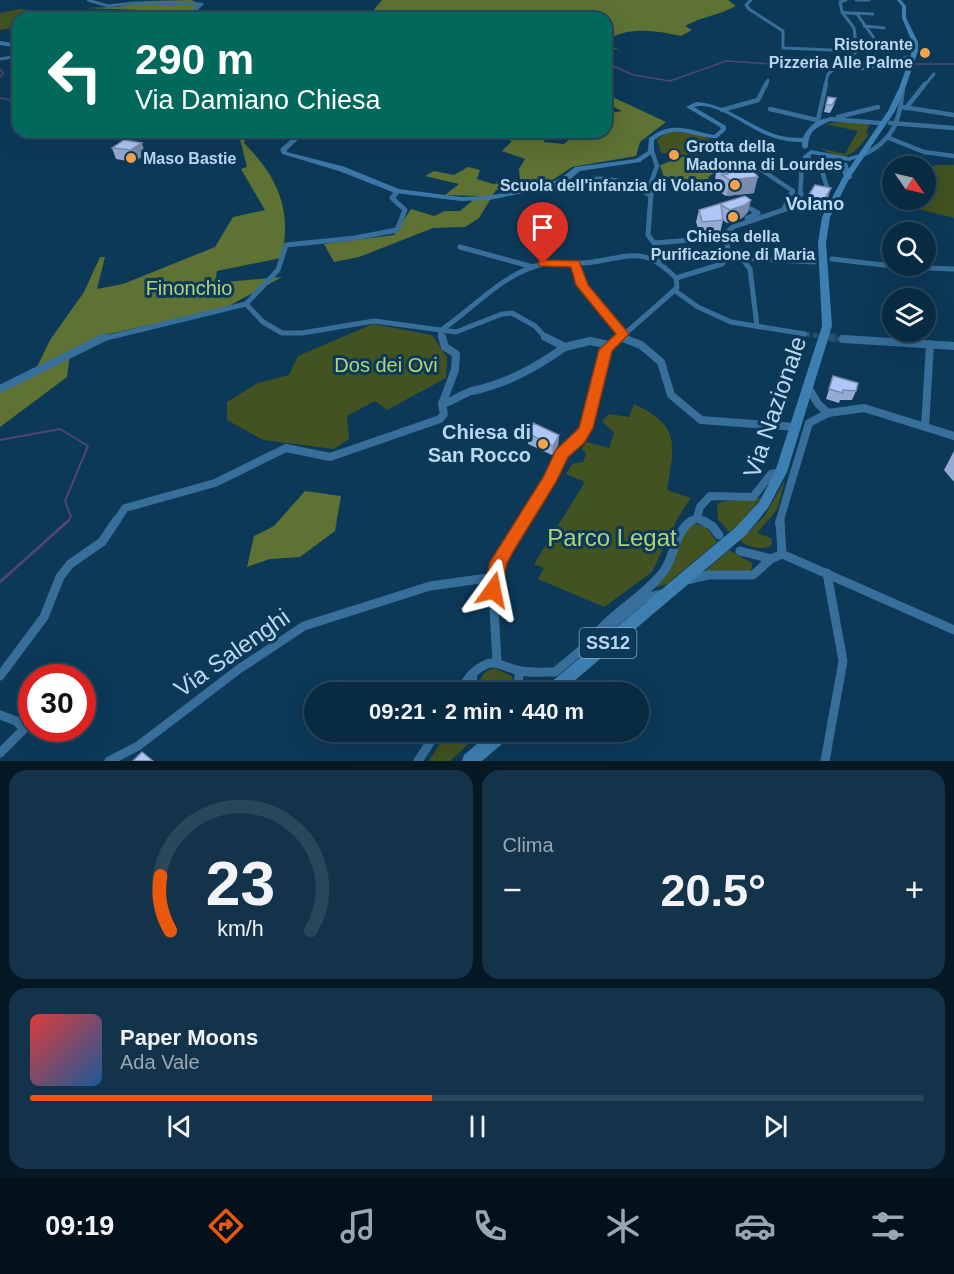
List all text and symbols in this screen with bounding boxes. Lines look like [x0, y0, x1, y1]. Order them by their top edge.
icon: left [36, 36, 114, 114]
text: 290 m [135, 36, 254, 83]
place label: Ristorante Pizzeria Alle Palme [769, 36, 913, 71]
marker: Ristorante Pizzeria Alle Palme [918, 46, 932, 60]
text: Via Damiano Chiesa [135, 85, 381, 115]
place label: Grotta della Madonna di Lourdes [686, 138, 843, 173]
marker: Grotta della Madonna di Lourdes [667, 148, 681, 162]
place label: Maso Bastie [143, 150, 236, 167]
marker: Maso Bastie [124, 151, 138, 165]
north arrow [882, 156, 936, 210]
map controls [882, 156, 936, 342]
place label: Scuola dell'infanzia di Volano [500, 177, 723, 194]
marker: Scuola dell'infanzia di Volano [728, 178, 742, 192]
district label: Volano [786, 194, 844, 214]
pin [517, 202, 568, 264]
marker: Chiesa della Purificazione di Maria [726, 210, 740, 224]
icon: arrive [526, 211, 559, 244]
button: search [882, 222, 936, 276]
place label: Chiesa della Purificazione di Maria [651, 228, 815, 263]
park label: Finonchio [146, 277, 232, 299]
button: layers [882, 288, 936, 342]
street label: Via Nazionale [738, 333, 811, 481]
park label: Dos dei Ovi [334, 354, 438, 376]
place label: Chiesa di San Rocco [428, 421, 531, 466]
marker: Chiesa di San Rocco [536, 437, 550, 451]
park label: Parco Legat [547, 524, 677, 551]
position arrow [461, 558, 525, 622]
street label: Via Salenghi [169, 603, 294, 702]
road number: SS12 [580, 628, 636, 658]
speed limit sign: 30 [18, 664, 96, 742]
text: 09:21 · 2 min · 440 m [369, 699, 584, 724]
text: Clima [503, 834, 554, 856]
text: 23 [206, 849, 275, 918]
text: 20.5° [660, 865, 766, 916]
text: − [503, 871, 522, 908]
text: + [905, 871, 924, 908]
text: km/h [218, 918, 264, 942]
text: Paper Moons [120, 1025, 258, 1050]
text: Ada Vale [120, 1051, 200, 1073]
icon: previous [163, 1110, 196, 1143]
icon: pause [461, 1110, 494, 1143]
icon: next [759, 1110, 792, 1143]
icon: directions [205, 1205, 247, 1247]
icon: music [337, 1205, 379, 1247]
icon: phone [469, 1205, 511, 1247]
icon: climate [602, 1205, 644, 1247]
icon: car [734, 1205, 776, 1247]
icon: filters [867, 1205, 909, 1247]
text: 09:19 [45, 1211, 114, 1241]

